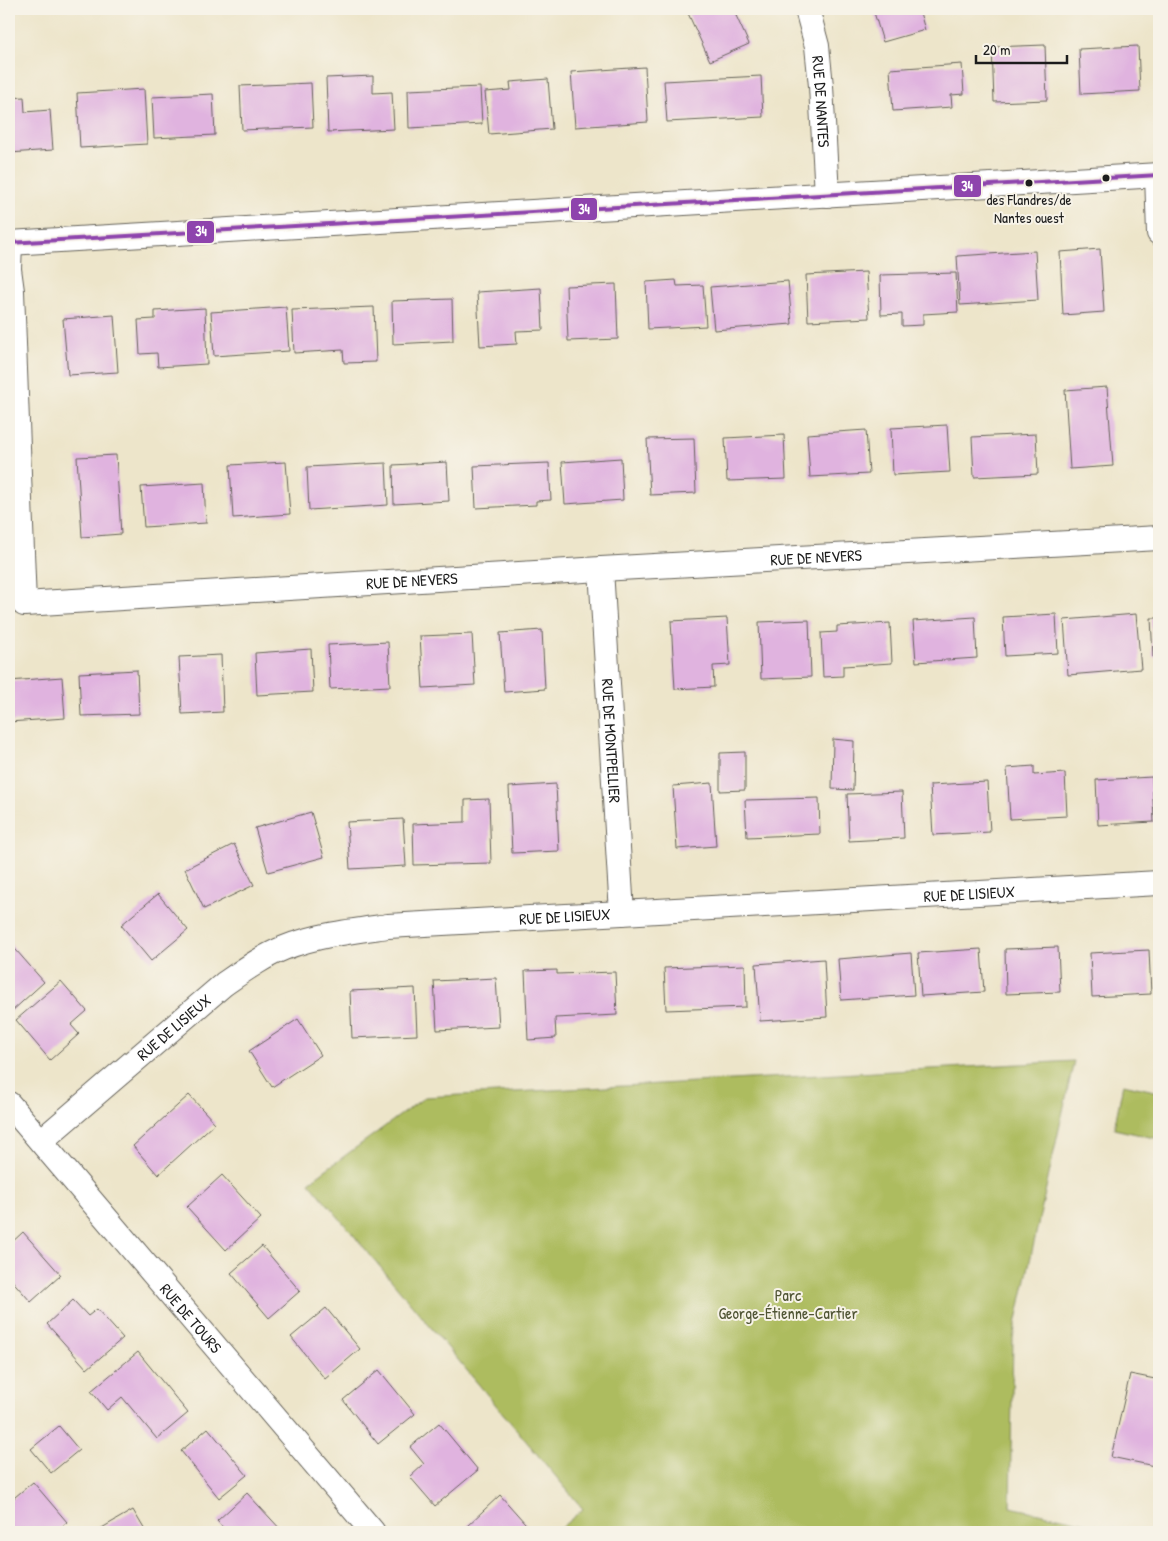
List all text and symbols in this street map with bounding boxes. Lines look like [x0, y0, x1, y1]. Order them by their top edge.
scale bar [976, 32, 1067, 64]
text: 20 m [983, 39, 1010, 60]
street label: RUE DE NANTES [807, 55, 835, 149]
unlabelled marker [1101, 173, 1111, 183]
line badge: 34 [953, 174, 982, 198]
text: 34 [961, 176, 974, 195]
marker: des Flandres/de Nantes ouest [1024, 178, 1034, 188]
place label: des Flandres/de Nantes ouest [987, 189, 1071, 228]
line badge: 34 [570, 197, 598, 221]
text: 34 [578, 199, 591, 218]
line badge: 34 [186, 220, 215, 244]
text: 34 [195, 221, 208, 240]
street label: RUE DE NEVERS [770, 543, 863, 571]
street label: RUE DE NEVERS [365, 567, 459, 594]
street label: RUE DE MONTPELLIER [597, 678, 626, 803]
street label: RUE DE LISIEUX [923, 880, 1016, 907]
street label: RUE DE LISIEUX [519, 903, 612, 930]
street label: RUE DE LISIEUX [132, 989, 216, 1065]
street label: RUE DE TOURS [155, 1279, 227, 1358]
park label: Parc George-Étienne-Cartier [718, 1284, 858, 1324]

